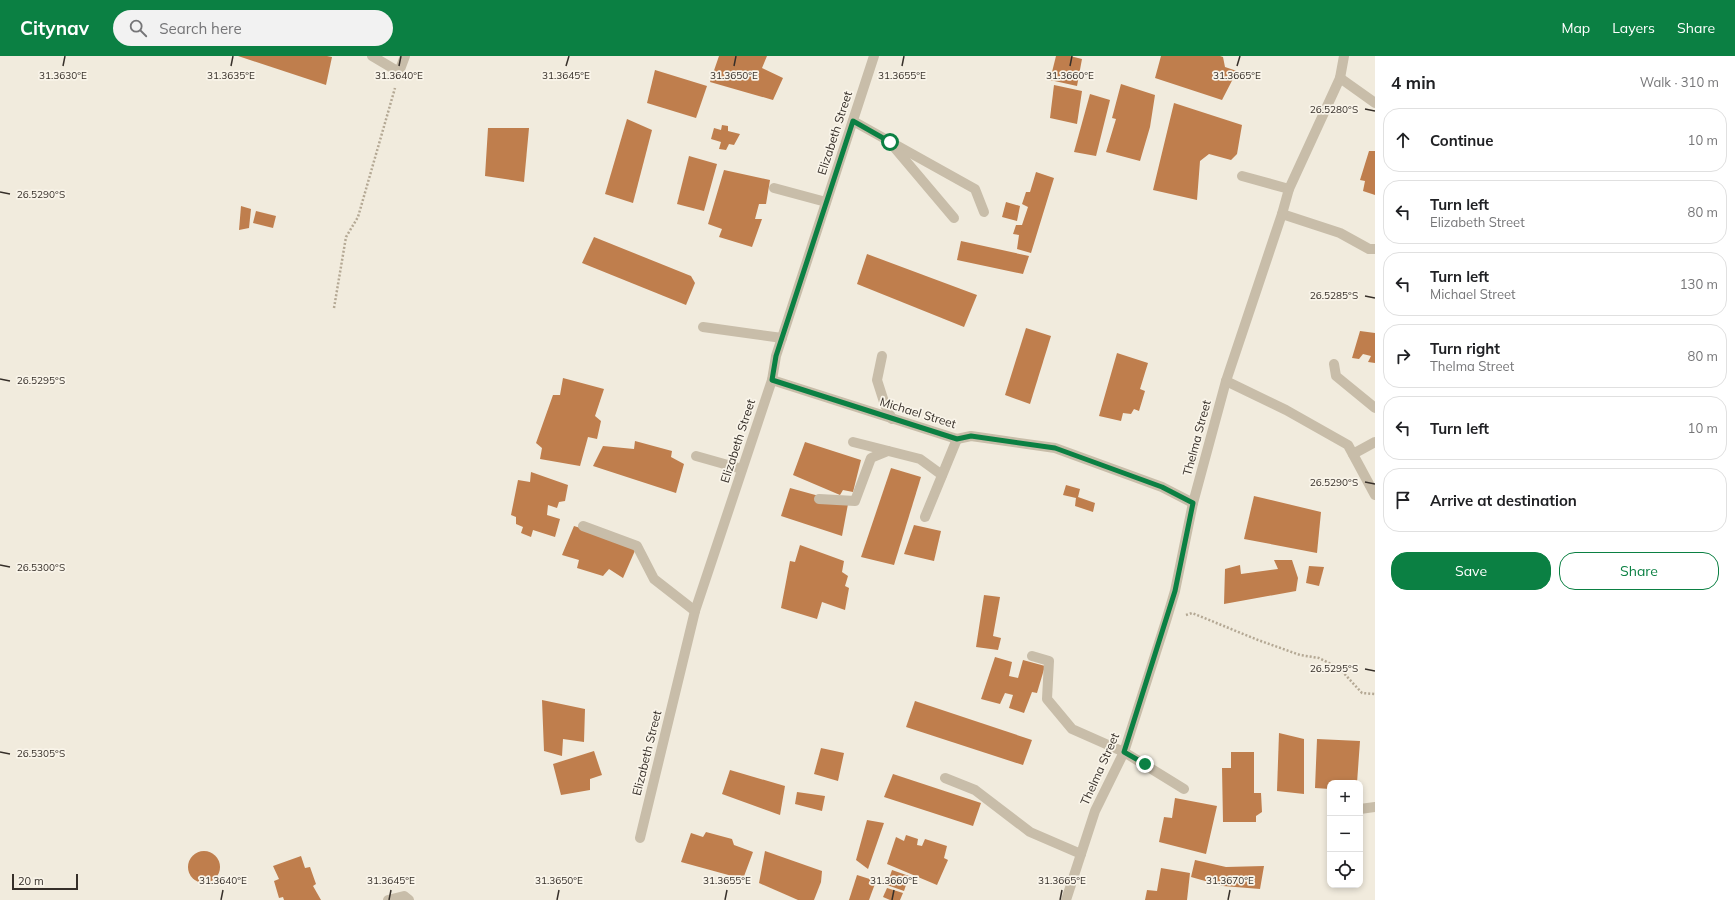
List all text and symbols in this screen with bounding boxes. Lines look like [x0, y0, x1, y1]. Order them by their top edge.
search box [113, 10, 393, 46]
text: Citynav [20, 16, 89, 40]
icon: search [127, 17, 149, 39]
text: Search here [159, 19, 242, 38]
text: Map [1561, 19, 1590, 37]
text: Layers [1612, 19, 1655, 37]
text: Share [1677, 19, 1715, 37]
text: 31.3630°E [39, 69, 87, 82]
text: 31.3635°E [207, 69, 255, 82]
text: 31.3640°E [375, 69, 423, 82]
text: 31.3645°E [542, 69, 590, 82]
text: 31.3650°E [710, 69, 758, 82]
text: 31.3655°E [878, 69, 926, 82]
text: 31.3660°E [1046, 69, 1094, 82]
text: 31.3665°E [1213, 69, 1261, 82]
text: 4 min [1391, 72, 1436, 93]
text: Walk · 310 m [1640, 74, 1719, 90]
street label: Elizabeth Street [814, 89, 855, 177]
text: 26.5280°S [1310, 103, 1358, 116]
icon: ahead [1392, 129, 1414, 151]
text: Continue [1430, 131, 1493, 150]
text: 10 m [1688, 132, 1718, 148]
route start [881, 133, 899, 151]
text: 26.5290°S [17, 188, 65, 201]
text: Turn left [1430, 195, 1489, 214]
icon: left [1392, 201, 1414, 223]
text: 80 m [1688, 204, 1718, 220]
text: Elizabeth Street [1430, 214, 1525, 230]
text: Turn left [1430, 267, 1489, 286]
icon: left [1392, 273, 1414, 295]
text: 130 m [1680, 276, 1718, 292]
text: Michael Street [1430, 286, 1516, 302]
text: 26.5285°S [1310, 289, 1358, 302]
text: Turn right [1430, 339, 1500, 358]
icon: right [1392, 345, 1414, 367]
text: 80 m [1688, 348, 1718, 364]
text: Thelma Street [1430, 358, 1514, 374]
text: 26.5295°S [17, 374, 65, 387]
street label: Michael Street [878, 394, 958, 431]
street label: Elizabeth Street [717, 397, 758, 485]
street label: Thelma Street [1179, 398, 1214, 477]
icon: left [1392, 417, 1414, 439]
text: Turn left [1430, 419, 1489, 438]
text: 10 m [1688, 420, 1718, 436]
text: 26.5290°S [1310, 476, 1358, 489]
icon: arrive [1392, 489, 1414, 511]
text: Arrive at destination [1430, 491, 1577, 510]
button: Save [1391, 552, 1551, 590]
button: Share [1559, 552, 1719, 590]
text: 26.5300°S [17, 561, 65, 574]
text: 26.5295°S [1310, 662, 1358, 675]
street label: Elizabeth Street [629, 709, 664, 797]
street label: Thelma Street [1077, 730, 1122, 807]
text: 26.5305°S [17, 747, 65, 760]
route end [1136, 755, 1154, 773]
map controls [1327, 780, 1363, 888]
button: + [1327, 780, 1363, 816]
button: − [1327, 816, 1363, 852]
button: locate [1327, 852, 1363, 888]
scale bar [12, 872, 78, 891]
text: 20 m [18, 874, 44, 888]
text: 31.3640°E [199, 874, 247, 887]
text: 31.3645°E [367, 874, 415, 887]
text: 31.3650°E [535, 874, 583, 887]
text: 31.3655°E [703, 874, 751, 887]
text: 31.3660°E [870, 874, 918, 887]
text: 31.3665°E [1038, 874, 1086, 887]
text: 31.3670°E [1206, 874, 1254, 887]

